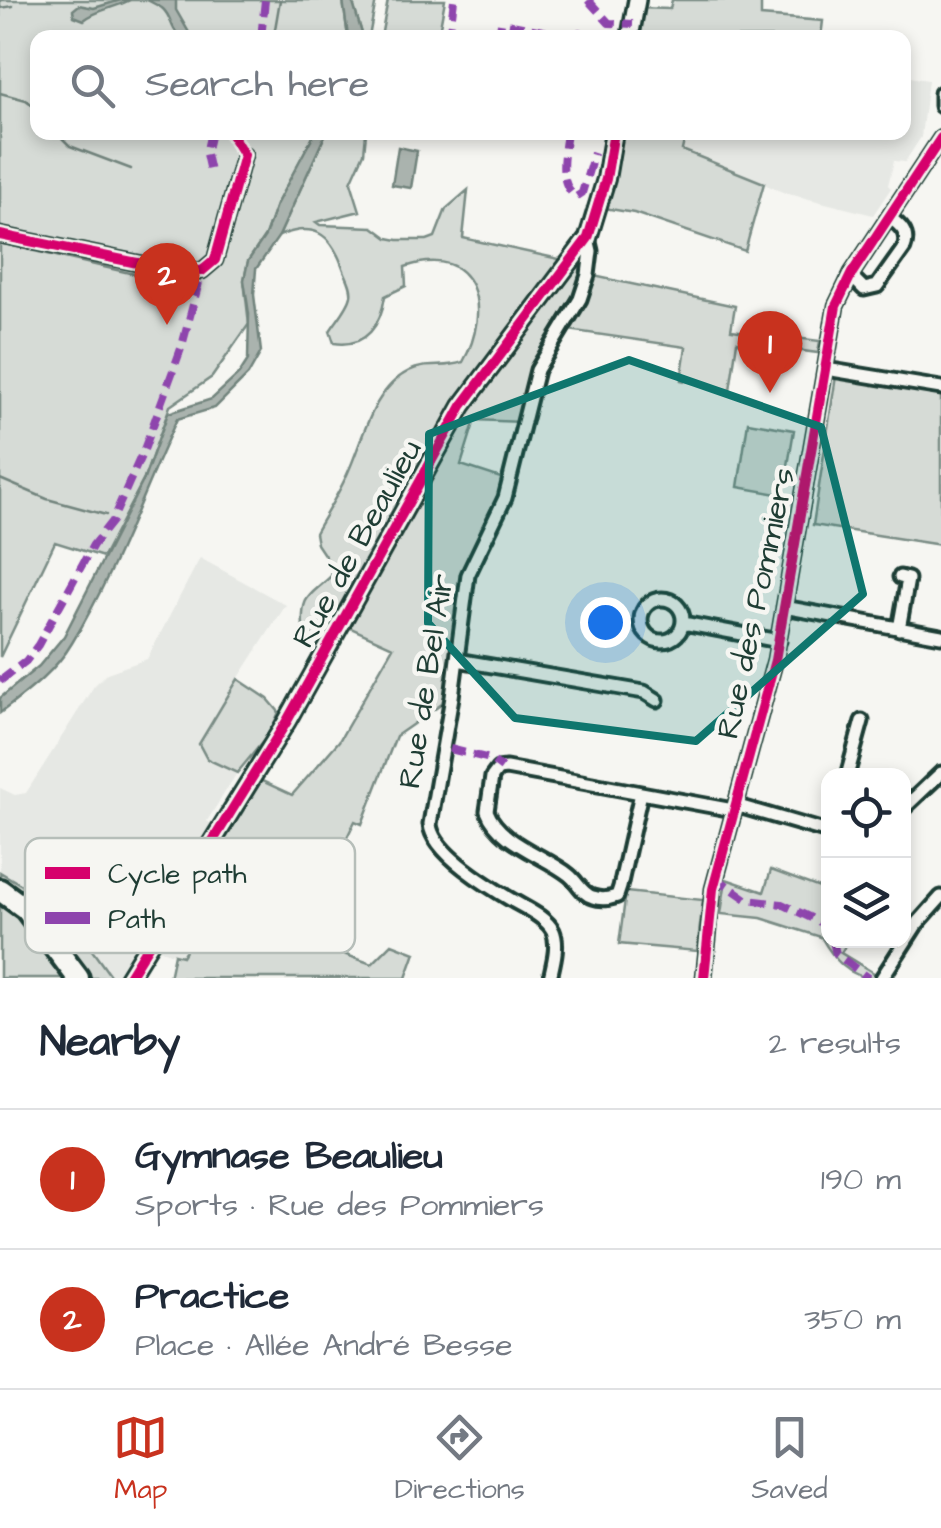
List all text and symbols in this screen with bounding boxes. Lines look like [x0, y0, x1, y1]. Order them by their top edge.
search box [30, 30, 911, 140]
icon: search [65, 58, 120, 113]
text: Search here [145, 59, 369, 111]
pin: 2 [134, 242, 200, 325]
pin: 1 [738, 310, 802, 393]
street label: Rue de Beaulieu [281, 431, 433, 656]
street label: Rue des Pommiers [706, 464, 807, 743]
street label: Rue de Bel Air [387, 570, 466, 792]
your location [580, 597, 631, 648]
map controls [821, 768, 911, 948]
button: locate [821, 768, 911, 858]
legend [25, 838, 355, 953]
text: Cycle path [108, 855, 247, 896]
button: layers [821, 858, 911, 948]
text: Path [108, 900, 165, 939]
text: Nearby [40, 1014, 180, 1072]
text: 2 results [769, 1021, 901, 1066]
text: Gymnase Beaulieu [135, 1131, 443, 1183]
text: 1 [70, 1157, 75, 1202]
text: 190 m [821, 1157, 901, 1202]
text: Sports · Rue des Pommiers [135, 1183, 544, 1228]
text: Practice [135, 1271, 289, 1323]
text: 2 [63, 1297, 82, 1342]
text: 350 m [804, 1297, 901, 1342]
text: Place · Allée André Besse [135, 1323, 513, 1368]
tab: Map [113, 1410, 168, 1509]
tab: Directions [395, 1410, 525, 1509]
tab: Saved [751, 1410, 828, 1509]

